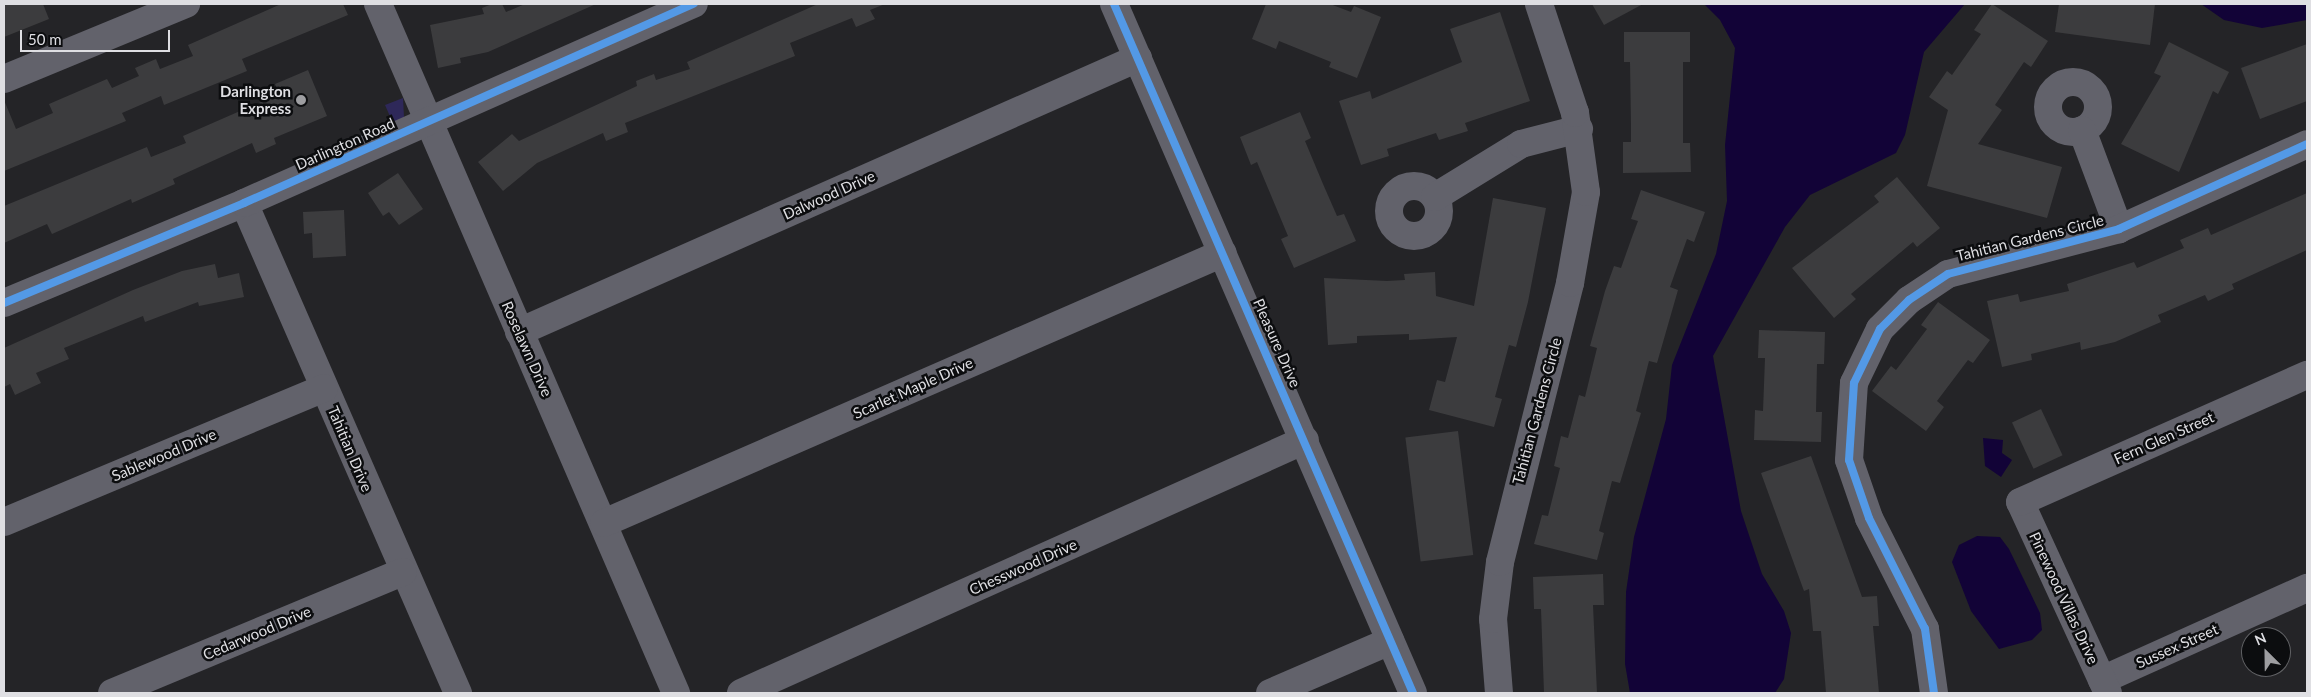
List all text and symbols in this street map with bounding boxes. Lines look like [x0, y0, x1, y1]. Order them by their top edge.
scale bar [22, 20, 172, 52]
text: 50 m [28, 30, 62, 48]
place label: Darlington Express [220, 82, 291, 117]
marker: Darlington Express [295, 94, 307, 106]
street label: Darlington Road [293, 114, 397, 174]
street label: Dalwood Drive [780, 167, 878, 223]
street label: Tahitian Gardens Circle [1954, 211, 2106, 265]
street label: Pleasure Drive [1249, 296, 1305, 390]
street label: Roselawn Drive [498, 299, 556, 399]
street label: Tahitian Gardens Circle [1509, 336, 1565, 486]
street label: Scarlet Maple Drive [850, 353, 976, 423]
street label: Tahitian Drive [324, 403, 376, 495]
street label: Fern Glen Street [2111, 408, 2217, 468]
street label: Sablewood Drive [109, 425, 219, 485]
street label: Pinewood Villas Drive [2025, 529, 2103, 667]
street label: Chesswood Drive [966, 535, 1080, 599]
street label: Cedarwood Drive [200, 602, 314, 664]
street label: Sussex Street [2133, 620, 2221, 672]
north arrow [2241, 627, 2291, 677]
text: N [2252, 629, 2269, 649]

